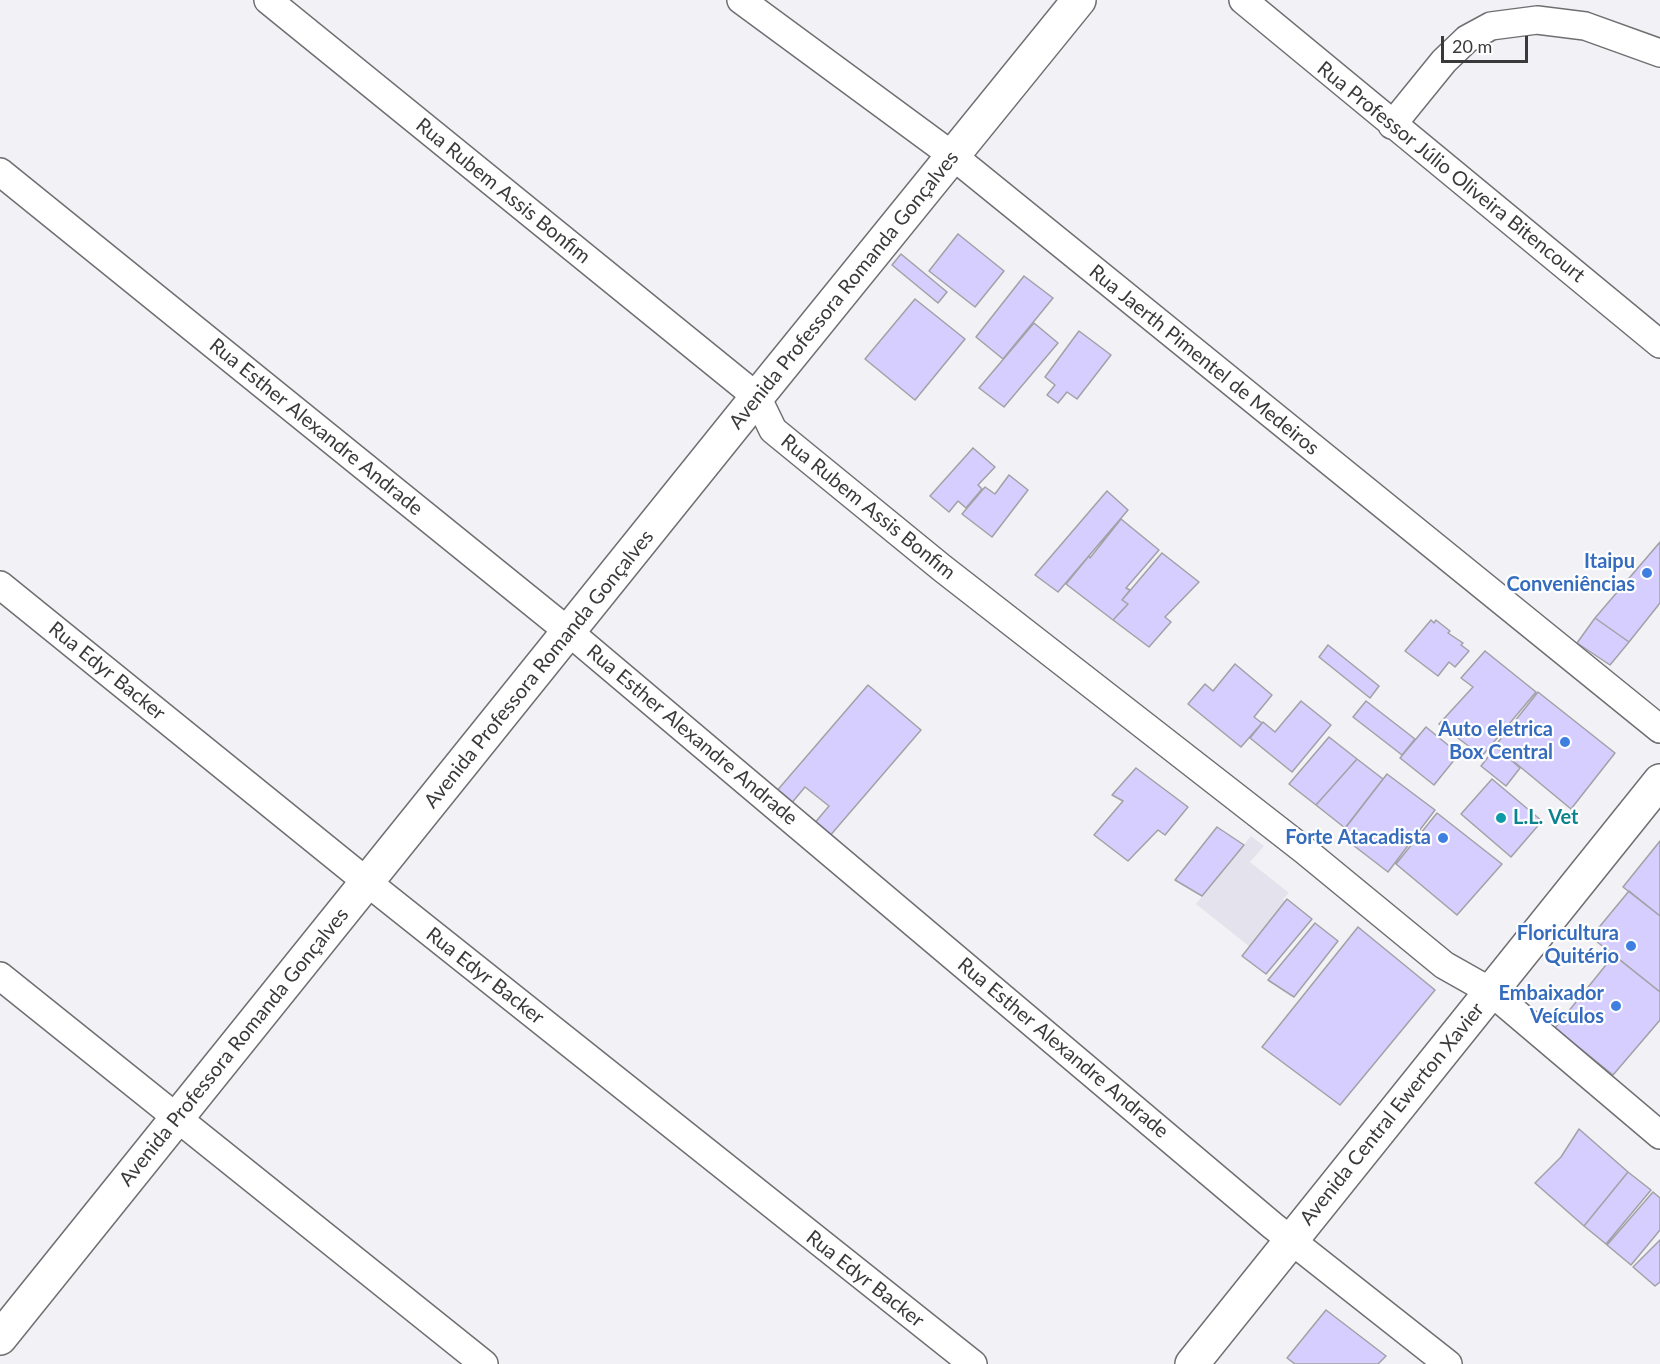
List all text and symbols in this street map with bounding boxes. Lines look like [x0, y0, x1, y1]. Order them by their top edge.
scale bar [1444, 24, 1531, 62]
text: 20 m [1452, 35, 1492, 57]
street label: Rua Professor Júlio Oliveira Bitencourt [1312, 57, 1590, 287]
street label: Rua Rubem Assis Bonfim [411, 113, 595, 269]
street label: Avenida Professora Romanda Gonçalves [724, 146, 964, 434]
street label: Rua Jaerth Pimentel de Medeiros [1084, 260, 1324, 460]
street label: Rua Esther Alexandre Andrade [204, 333, 428, 521]
street label: Rua Rubem Assis Bonfim [776, 429, 960, 585]
street label: Avenida Professora Romanda Gonçalves [419, 525, 659, 813]
place label: Itaipu Conveniências [1507, 550, 1635, 597]
marker: Itaipu Conveniências [1640, 566, 1654, 580]
street label: Rua Edyr Backer [44, 617, 170, 725]
street label: Rua Esther Alexandre Andrade [582, 640, 802, 830]
place label: Auto eletrica Box Central [1438, 718, 1553, 765]
marker: Auto eletrica Box Central [1558, 735, 1572, 749]
place label: L.L. Vet [1513, 806, 1578, 830]
marker: L.L. Vet [1494, 811, 1508, 825]
place label: Forte Atacadista [1285, 826, 1431, 850]
marker: Forte Atacadista [1436, 831, 1450, 845]
street label: Avenida Professora Romanda Gonçalves [114, 903, 354, 1191]
place label: Floricultura Quitério [1517, 922, 1619, 969]
street label: Rua Edyr Backer [421, 923, 549, 1029]
marker: Floricultura Quitério [1624, 939, 1638, 953]
street label: Rua Esther Alexandre Andrade [953, 953, 1173, 1143]
place label: Embaixador Veículos [1499, 982, 1604, 1029]
street label: Avenida Central Ewerton Xavier [1295, 998, 1489, 1230]
marker: Embaixador Veículos [1609, 999, 1623, 1013]
street label: Rua Edyr Backer [801, 1226, 929, 1332]

